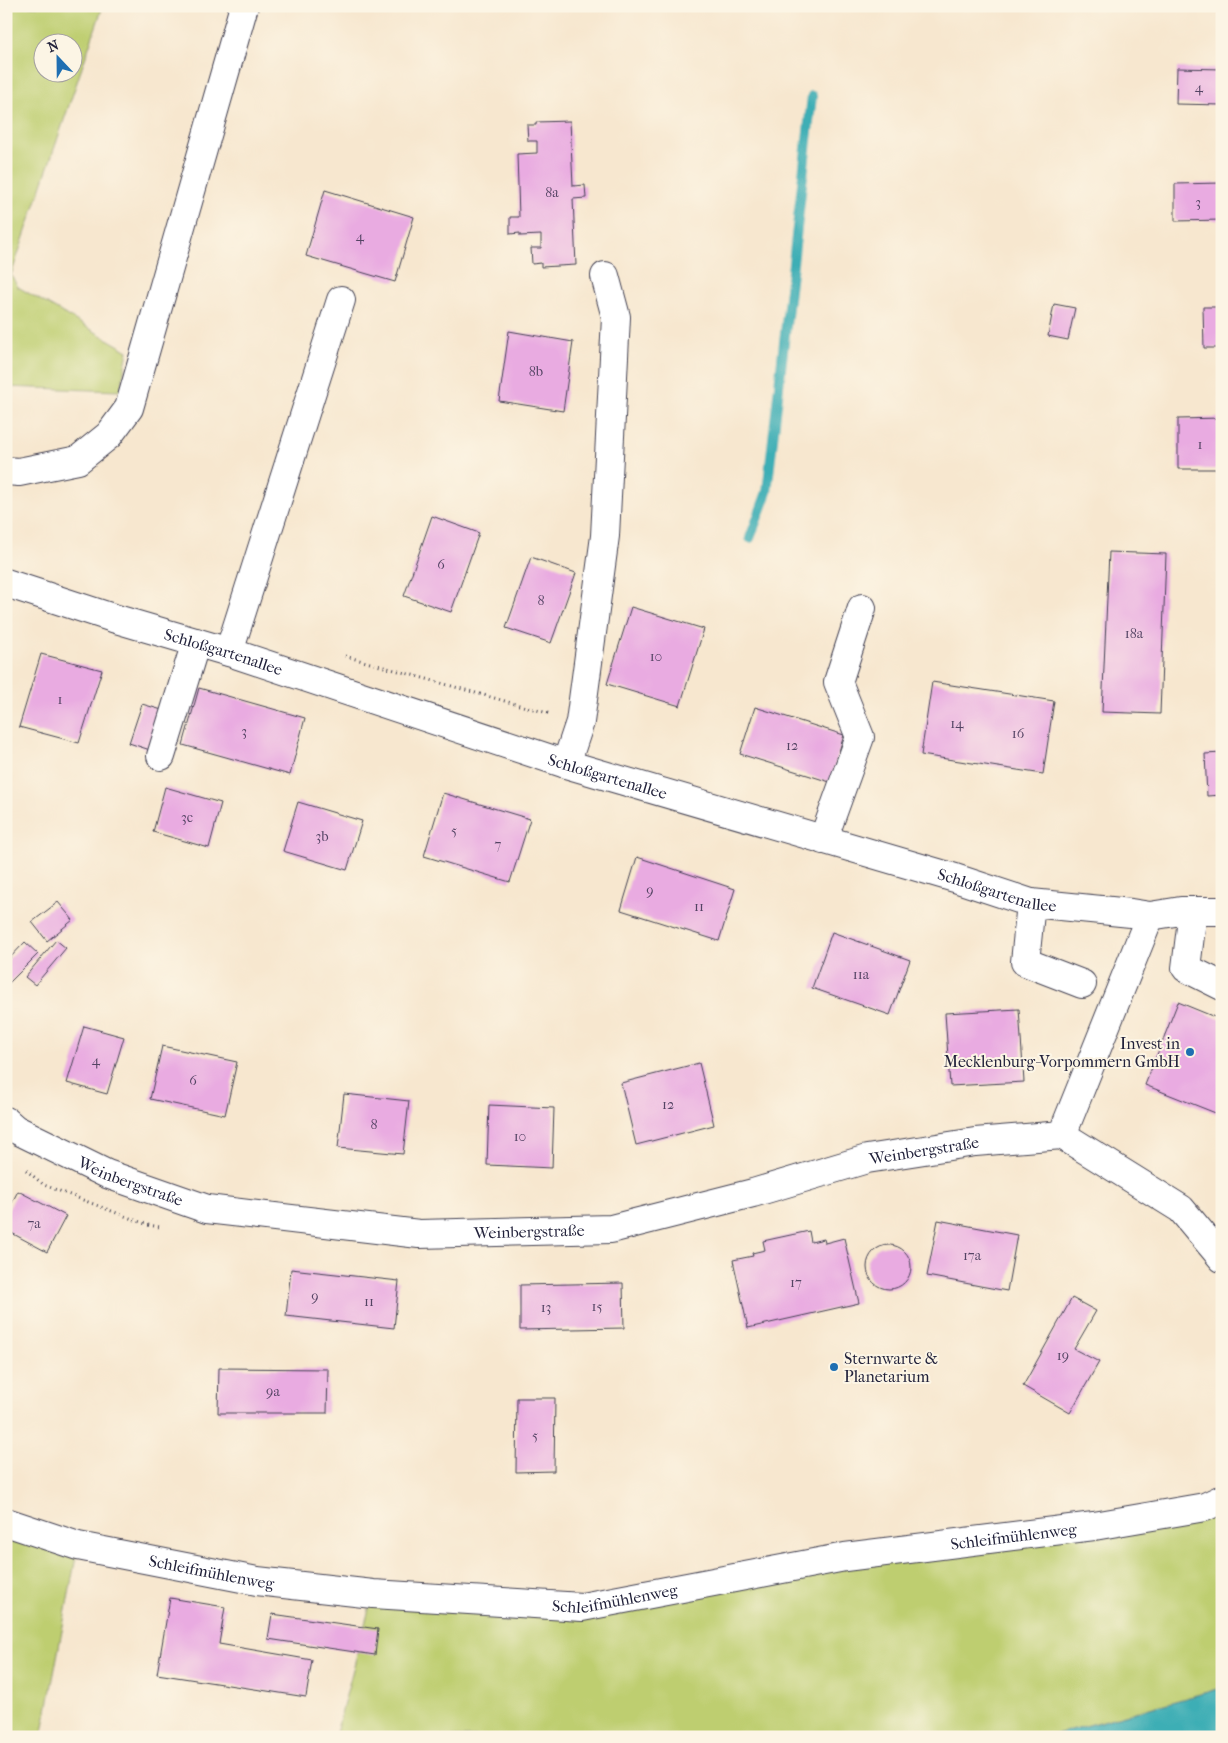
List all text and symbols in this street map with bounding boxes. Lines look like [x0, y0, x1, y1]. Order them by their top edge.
north arrow [32, 32, 82, 82]
text: N [45, 36, 62, 56]
house number: 4 [1195, 79, 1204, 96]
house number: 8a [545, 184, 559, 201]
house number: 3 [1195, 194, 1201, 211]
house number: 4 [356, 228, 365, 245]
house number: 8b [529, 363, 543, 380]
house number: 1 [1198, 436, 1203, 453]
house number: 6 [437, 556, 445, 573]
house number: 8 [537, 592, 545, 609]
street label: Schloßgartenallee [162, 624, 285, 679]
house number: 18a [1125, 625, 1144, 642]
house number: 10 [650, 648, 662, 665]
house number: 1 [58, 691, 63, 708]
house number: 14 [950, 715, 964, 732]
house number: 3 [241, 723, 247, 740]
house number: 16 [1012, 725, 1025, 742]
house number: 12 [786, 737, 798, 754]
street label: Schloßgartenallee [546, 749, 669, 803]
house number: 3c [181, 809, 193, 826]
house number: 5 [451, 822, 457, 839]
house number: 3b [315, 828, 329, 845]
house number: 7 [495, 836, 502, 853]
street label: Schloßgartenallee [936, 864, 1058, 915]
house number: 9 [646, 882, 654, 899]
house number: 11 [694, 898, 704, 915]
house number: 11a [853, 966, 870, 983]
place label: Invest in Mecklenburg-Vorpommern GmbH [943, 1034, 1181, 1071]
marker: Invest in Mecklenburg-Vorpommern GmbH [1184, 1046, 1196, 1058]
house number: 4 [92, 1052, 101, 1069]
house number: 6 [189, 1072, 197, 1089]
house number: 12 [662, 1096, 674, 1113]
house number: 8 [370, 1116, 378, 1133]
house number: 10 [514, 1128, 526, 1145]
street label: Weinbergstraße [867, 1132, 980, 1168]
street label: Weinbergstraße [74, 1151, 186, 1209]
house number: 7a [27, 1215, 41, 1232]
street label: Weinbergstraße [473, 1220, 585, 1242]
house number: 17a [963, 1247, 982, 1264]
house number: 17 [790, 1274, 802, 1291]
house number: 9 [311, 1288, 319, 1305]
house number: 11 [364, 1293, 374, 1310]
house number: 15 [592, 1298, 603, 1315]
house number: 13 [541, 1299, 551, 1316]
house number: 19 [1057, 1347, 1069, 1364]
place label: Sternwarte & Planetarium [844, 1349, 938, 1386]
marker: Sternwarte & Planetarium [828, 1361, 840, 1373]
house number: 9a [266, 1383, 280, 1400]
house number: 5 [532, 1427, 538, 1444]
street label: Schleifmühlenweg [949, 1519, 1078, 1553]
street label: Schleifmühlenweg [147, 1551, 276, 1592]
street label: Schleifmühlenweg [552, 1579, 680, 1617]

